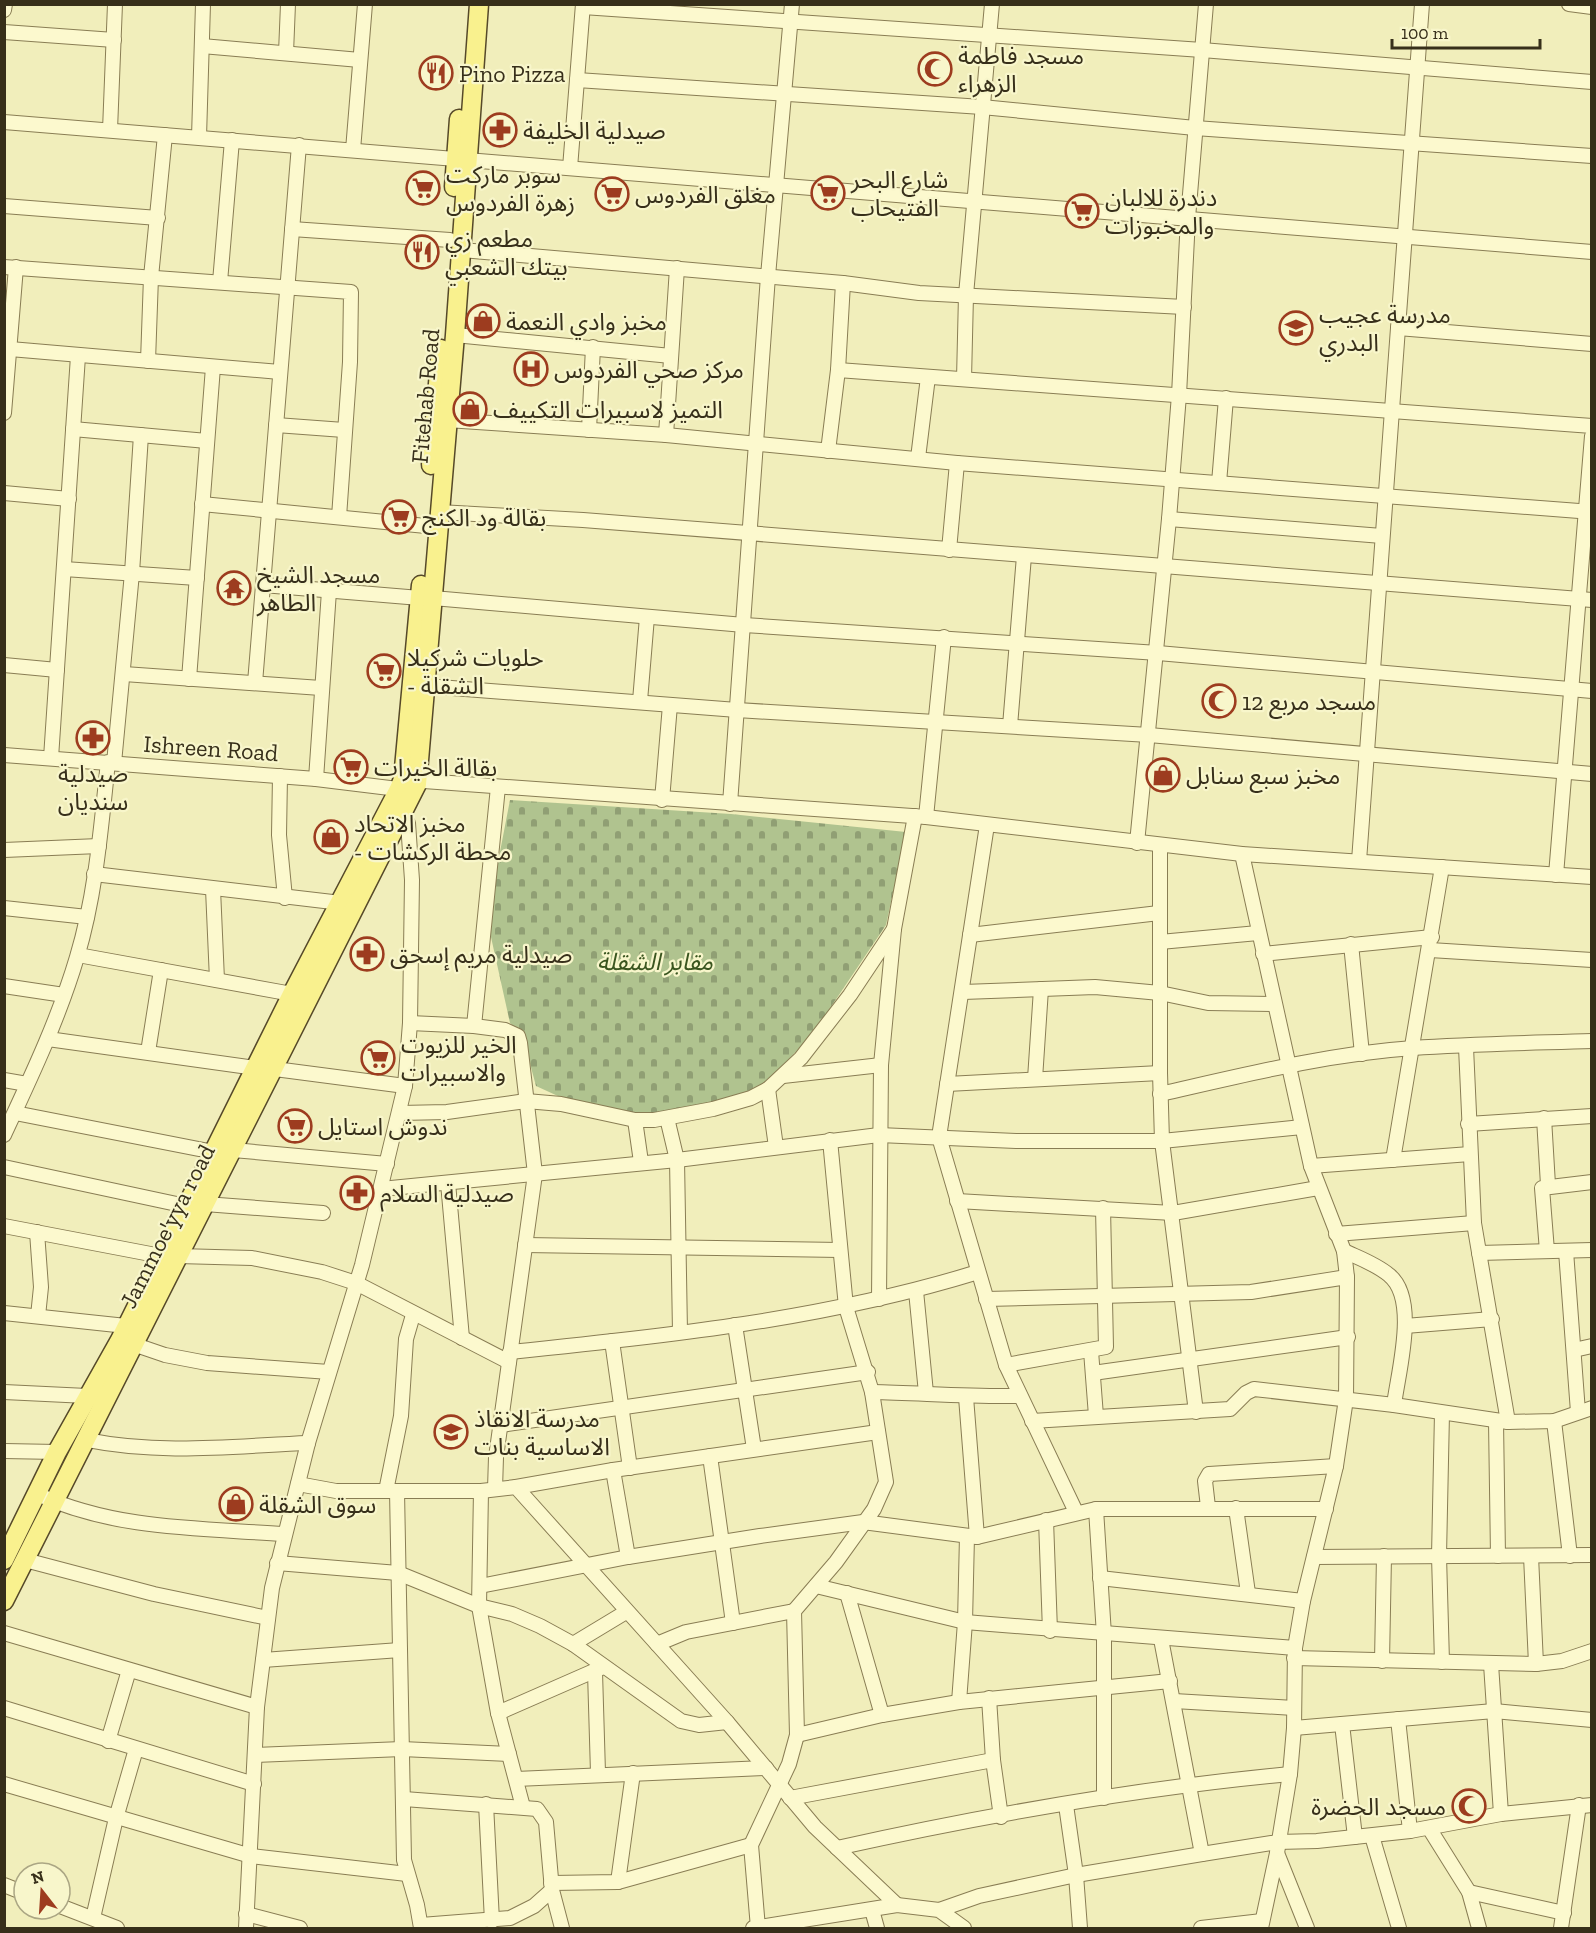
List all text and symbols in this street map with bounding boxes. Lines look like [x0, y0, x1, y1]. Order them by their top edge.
scale bar [1392, 12, 1540, 50]
text: 100 m [1401, 22, 1449, 44]
place label: مسجد فاطمة الزهراء [958, 41, 1084, 98]
mosque icon: مسجد فاطمة الزهراء [917, 51, 953, 87]
restaurant icon: Pino Pizza [418, 55, 454, 91]
place label: Pino Pizza [459, 59, 566, 88]
pharmacy icon: صيدلية الخليفة [482, 112, 518, 148]
place label: صيدلية الخليفة [523, 116, 666, 145]
place label: سوبر ماركت زهرة الفردوس [446, 160, 575, 217]
place label: شارع البحر الفتيحاب [850, 165, 948, 222]
supermarket icon: سوبر ماركت زهرة الفردوس [405, 170, 441, 206]
supermarket icon: شارع البحر الفتيحاب [810, 175, 846, 211]
supermarket icon: مغلق الفردوس [594, 176, 630, 212]
place label: مغلق الفردوس [635, 180, 776, 210]
place label: دندرة للالبان والمخبوزات [1105, 183, 1217, 240]
supermarket icon: دندرة للالبان والمخبوزات [1064, 193, 1100, 229]
place label: مطعم زي بيتك الشعبي [445, 224, 568, 285]
restaurant icon: مطعم زي بيتك الشعبي [404, 234, 440, 270]
place label: مدرسة عجيب البدري [1319, 300, 1451, 361]
shop icon: مخبز وادي النعمة [465, 303, 501, 339]
place label: مخبز وادي النعمة [506, 307, 667, 340]
school or university icon: مدرسة عجيب البدري [1278, 310, 1314, 346]
street label: Fitehab Road [405, 327, 445, 465]
hospital icon: مركز صحي الفردوس [513, 351, 549, 387]
place label: مركز صحي الفردوس [554, 355, 744, 388]
shop icon: التميز لاسبيرات التكييف [452, 391, 488, 427]
place label: التميز لاسبيرات التكييف [493, 395, 723, 424]
supermarket icon: بقالة ود الكنج [381, 499, 417, 535]
place label: بقالة ود الكنج [422, 503, 546, 535]
place label: مسجد الشيخ الطاهر [256, 560, 380, 617]
temple icon: مسجد الشيخ الطاهر [216, 570, 252, 606]
place label: حلويات شركيلا - الشقلة [407, 643, 544, 700]
supermarket icon: حلويات شركيلا - الشقلة [366, 653, 402, 689]
mosque icon: مسجد مربع 12 [1201, 683, 1237, 719]
place label: مسجد مربع 12 [1242, 687, 1376, 719]
pharmacy icon: صيدلية سنديان [75, 720, 111, 756]
street label: Ishreen Road [143, 729, 279, 767]
supermarket icon: بقالة الخيرات [333, 749, 369, 785]
place label: بقالة الخيرات [374, 753, 497, 782]
shop icon: مخبز سبع سنابل [1145, 757, 1181, 793]
place label: صيدلية سنديان [58, 759, 128, 816]
place label: مخبز سبع سنابل [1186, 761, 1340, 793]
place label: مخبز الاتحاد - محطة الركشات [354, 809, 511, 866]
shop icon: مخبز الاتحاد - محطة الركشات [313, 819, 349, 855]
pharmacy icon: صيدلية مريم إسحق [349, 936, 385, 972]
place label: صيدلية مريم إسحق [390, 940, 572, 972]
park label: مقابر الشقلة [597, 947, 713, 976]
place label: الخير للزيوت والاسبيرات [401, 1030, 517, 1087]
supermarket icon: الخير للزيوت والاسبيرات [360, 1040, 396, 1076]
supermarket icon: ندوش استايل [277, 1108, 313, 1144]
place label: ندوش استايل [318, 1112, 448, 1141]
street label: Jammoe'yya road [113, 1139, 221, 1313]
pharmacy icon: صيدلية السلام [339, 1175, 375, 1211]
place label: صيدلية السلام [380, 1179, 514, 1212]
place label: مدرسة الانقاذ الاساسية بنات [474, 1404, 610, 1461]
school or university icon: مدرسة الانقاذ الاساسية بنات [433, 1414, 469, 1450]
shop icon: سوق الشقلة [218, 1486, 254, 1522]
place label: سوق الشقلة [259, 1490, 376, 1519]
mosque icon: مسجد الحضرة [1451, 1788, 1487, 1824]
place label: مسجد الحضرة [1311, 1792, 1446, 1821]
north arrow [12, 1861, 72, 1921]
text: N [29, 1866, 46, 1888]

